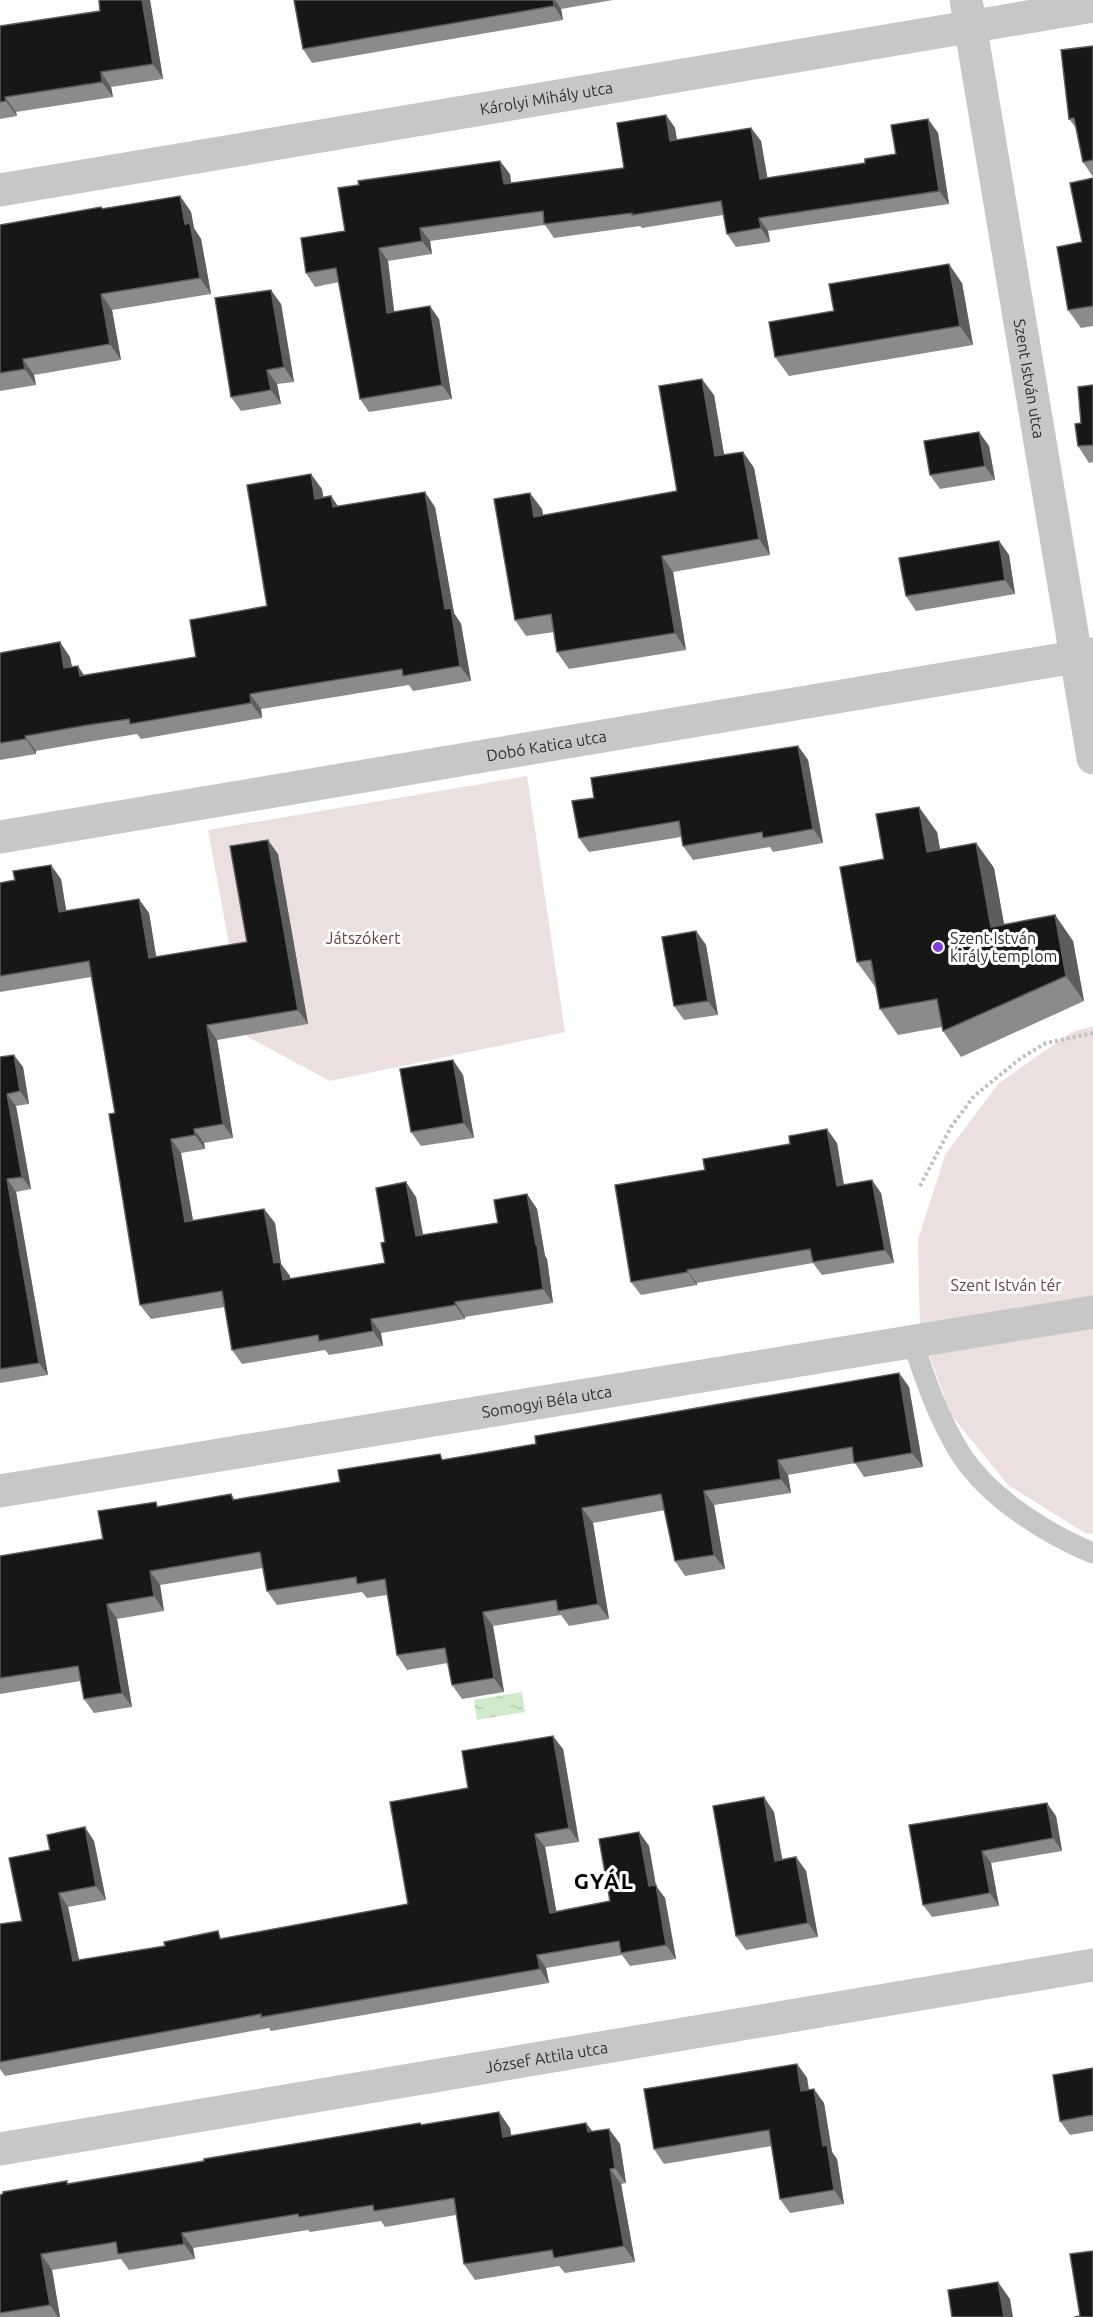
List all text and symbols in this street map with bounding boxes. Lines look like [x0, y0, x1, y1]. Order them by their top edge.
street label: Károlyi Mihály utca [478, 78, 614, 118]
street label: Szent István utca [1011, 318, 1048, 440]
street label: Dobó Katica utca [485, 727, 608, 764]
park label: Játszókert [326, 929, 401, 947]
place label: Szent István király templom [950, 929, 1057, 965]
marker: Szent István király templom [931, 940, 945, 954]
park label: Szent István tér [951, 1276, 1061, 1294]
street label: Somogyi Béla utca [480, 1382, 613, 1421]
district label: GYÁL [574, 1868, 634, 1893]
street label: József Attila utca [484, 2038, 609, 2076]

